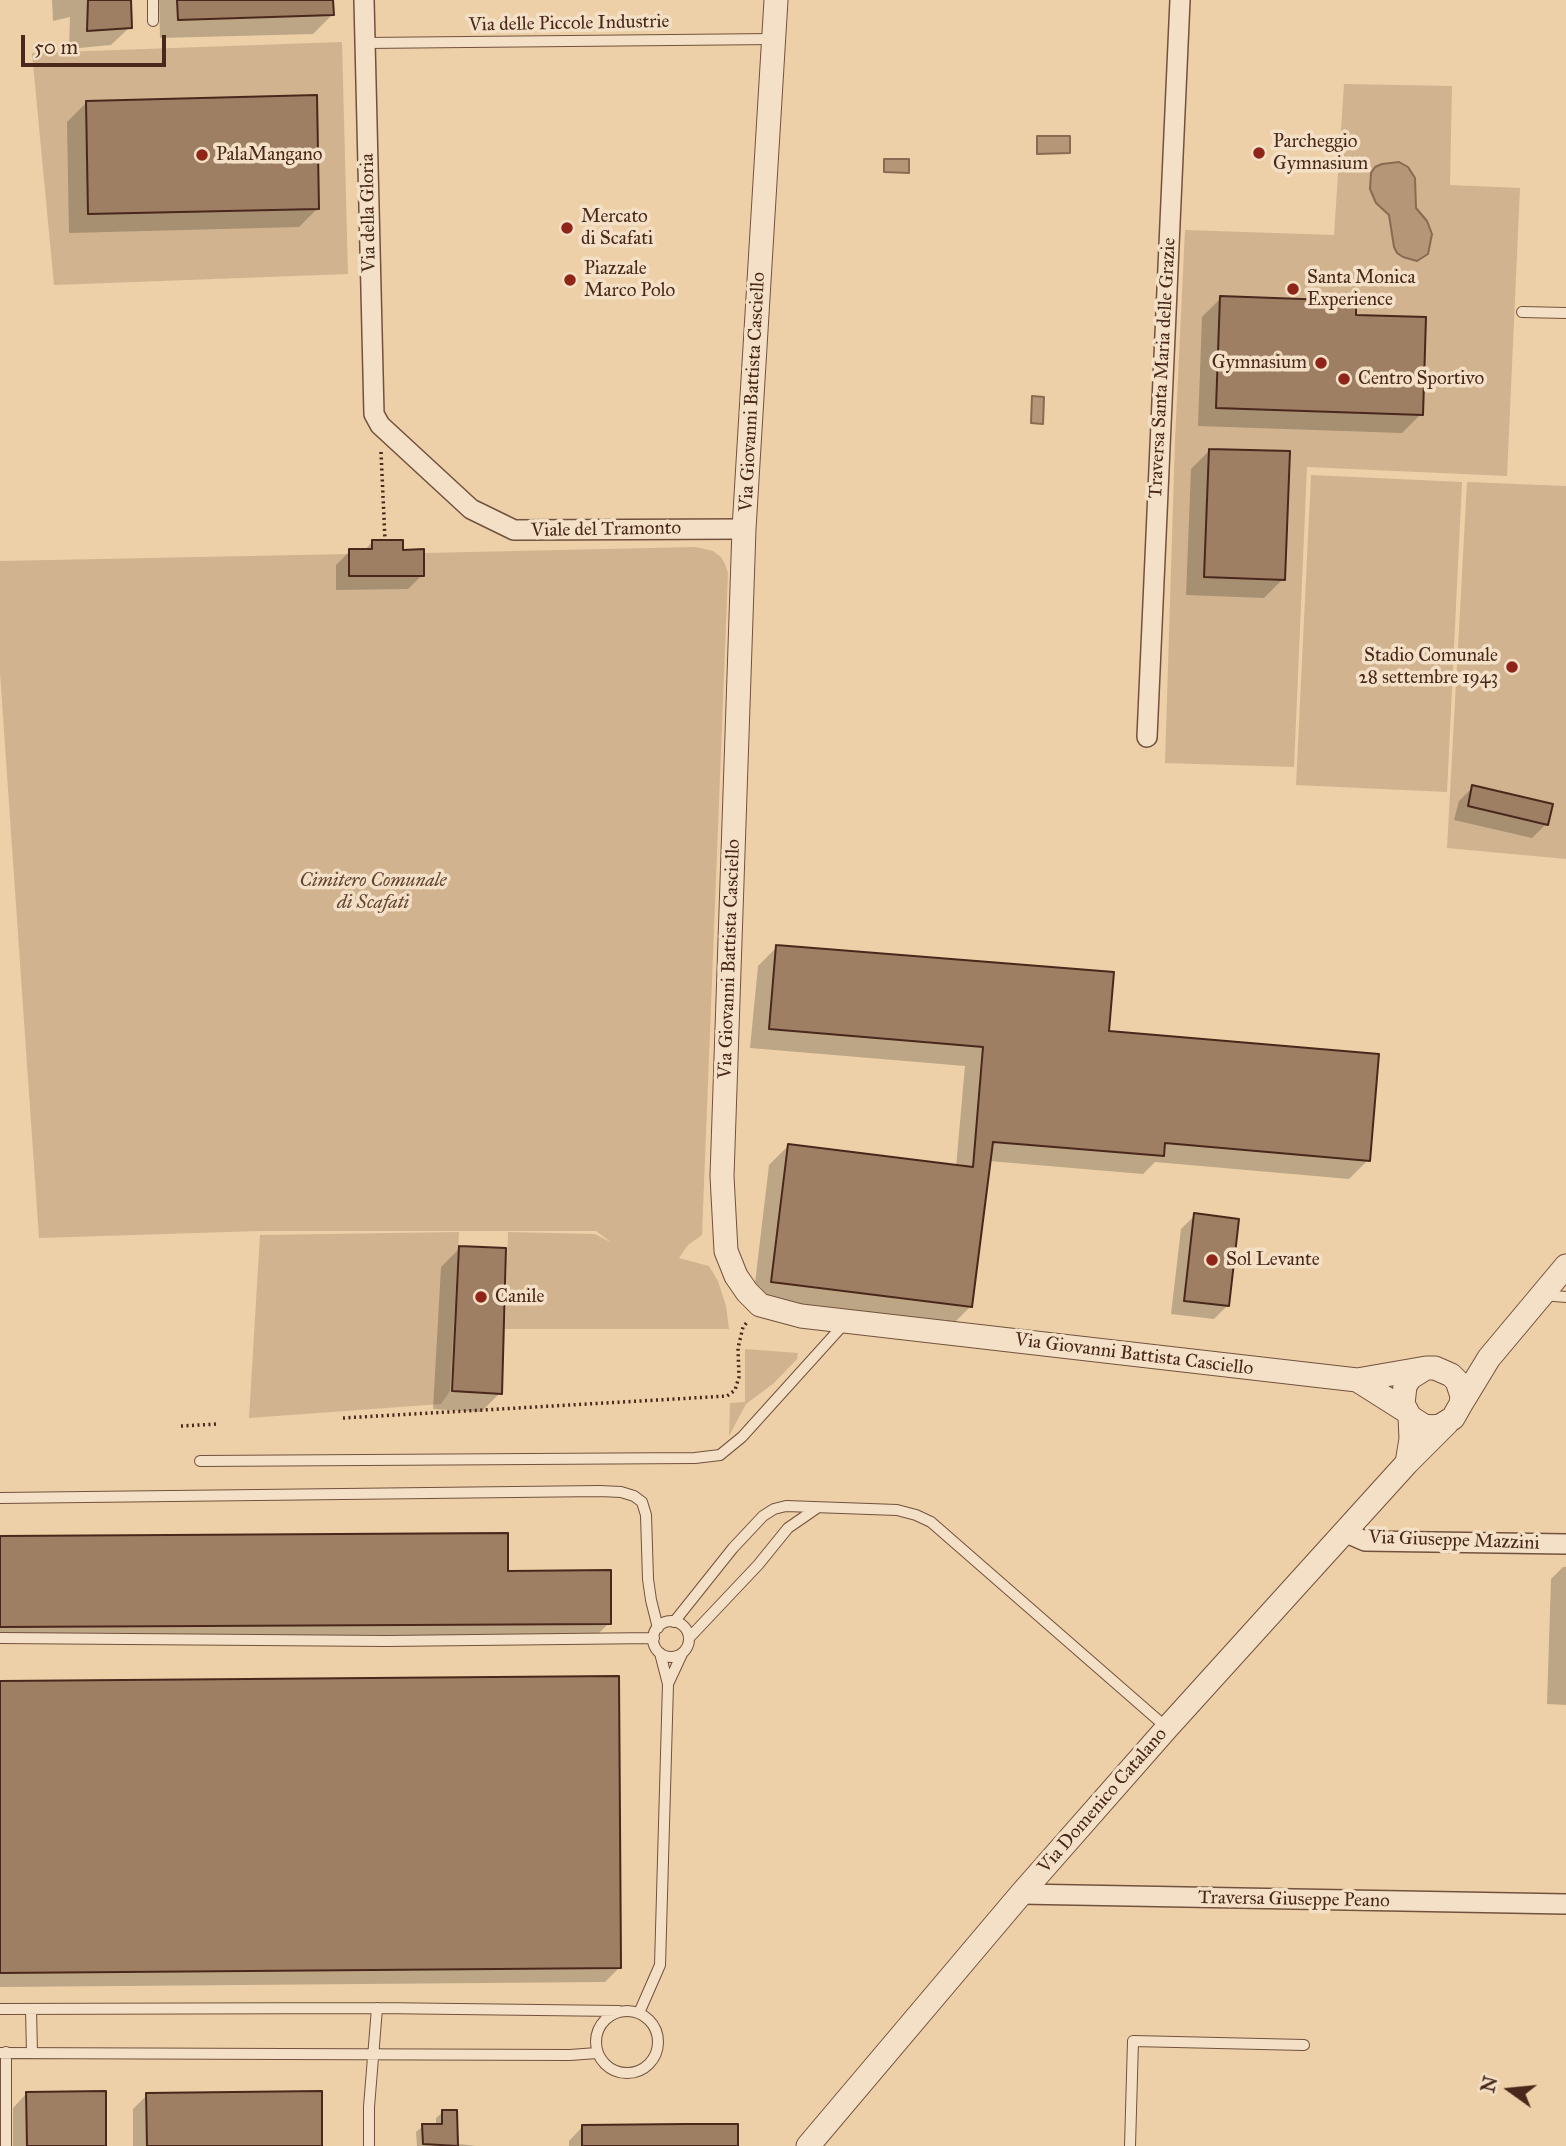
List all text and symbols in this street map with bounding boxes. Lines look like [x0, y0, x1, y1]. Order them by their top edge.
street label: Via delle Piccole Industrie [468, 11, 670, 37]
scale bar [24, 21, 170, 65]
text: 50 m [34, 34, 78, 60]
place label: Parcheggio Gymnasium [1273, 131, 1368, 175]
place label: PalaMangano [216, 144, 322, 166]
marker: Parcheggio Gymnasium [1251, 145, 1267, 161]
marker: PalaMangano [194, 147, 210, 163]
street label: Via della Gloria [357, 153, 381, 273]
place label: Mercato di Scafati [581, 206, 653, 250]
marker: Mercato di Scafati [559, 220, 575, 236]
street label: Traversa Santa Maria delle Grazie [1145, 237, 1181, 499]
place label: Piazzale Marco Polo [584, 258, 675, 302]
place label: Santa Monica Experience [1307, 267, 1416, 311]
marker: Piazzale Marco Polo [562, 272, 578, 288]
street label: Via Giovanni Battista Casciello [735, 272, 771, 512]
marker: Santa Monica Experience [1285, 281, 1301, 297]
place label: Gymnasium [1212, 352, 1307, 374]
marker: Gymnasium [1313, 355, 1329, 371]
place label: Centro Sportivo [1358, 368, 1484, 390]
marker: Centro Sportivo [1336, 371, 1352, 387]
street label: Viale del Tramonto [531, 517, 681, 543]
place label: Stadio Comunale 28 settembre 1943 [1358, 645, 1498, 689]
marker: Stadio Comunale 28 settembre 1943 [1504, 659, 1520, 675]
street label: Via Giovanni Battista Casciello [714, 839, 746, 1079]
park label: Cimitero Comunale di Scafati [299, 870, 447, 914]
place label: Sol Levante [1226, 1249, 1320, 1271]
marker: Sol Levante [1204, 1252, 1220, 1268]
place label: Canile [495, 1286, 544, 1308]
marker: Canile [473, 1289, 489, 1305]
street label: Via Giovanni Battista Casciello [1013, 1329, 1255, 1381]
street label: Via Giuseppe Mazzini [1368, 1527, 1540, 1555]
street label: Via Domenico Catalano [1034, 1724, 1172, 1878]
street label: Traversa Giuseppe Peano [1198, 1887, 1390, 1913]
north arrow [1475, 2055, 1545, 2125]
text: N [1476, 2074, 1502, 2095]

